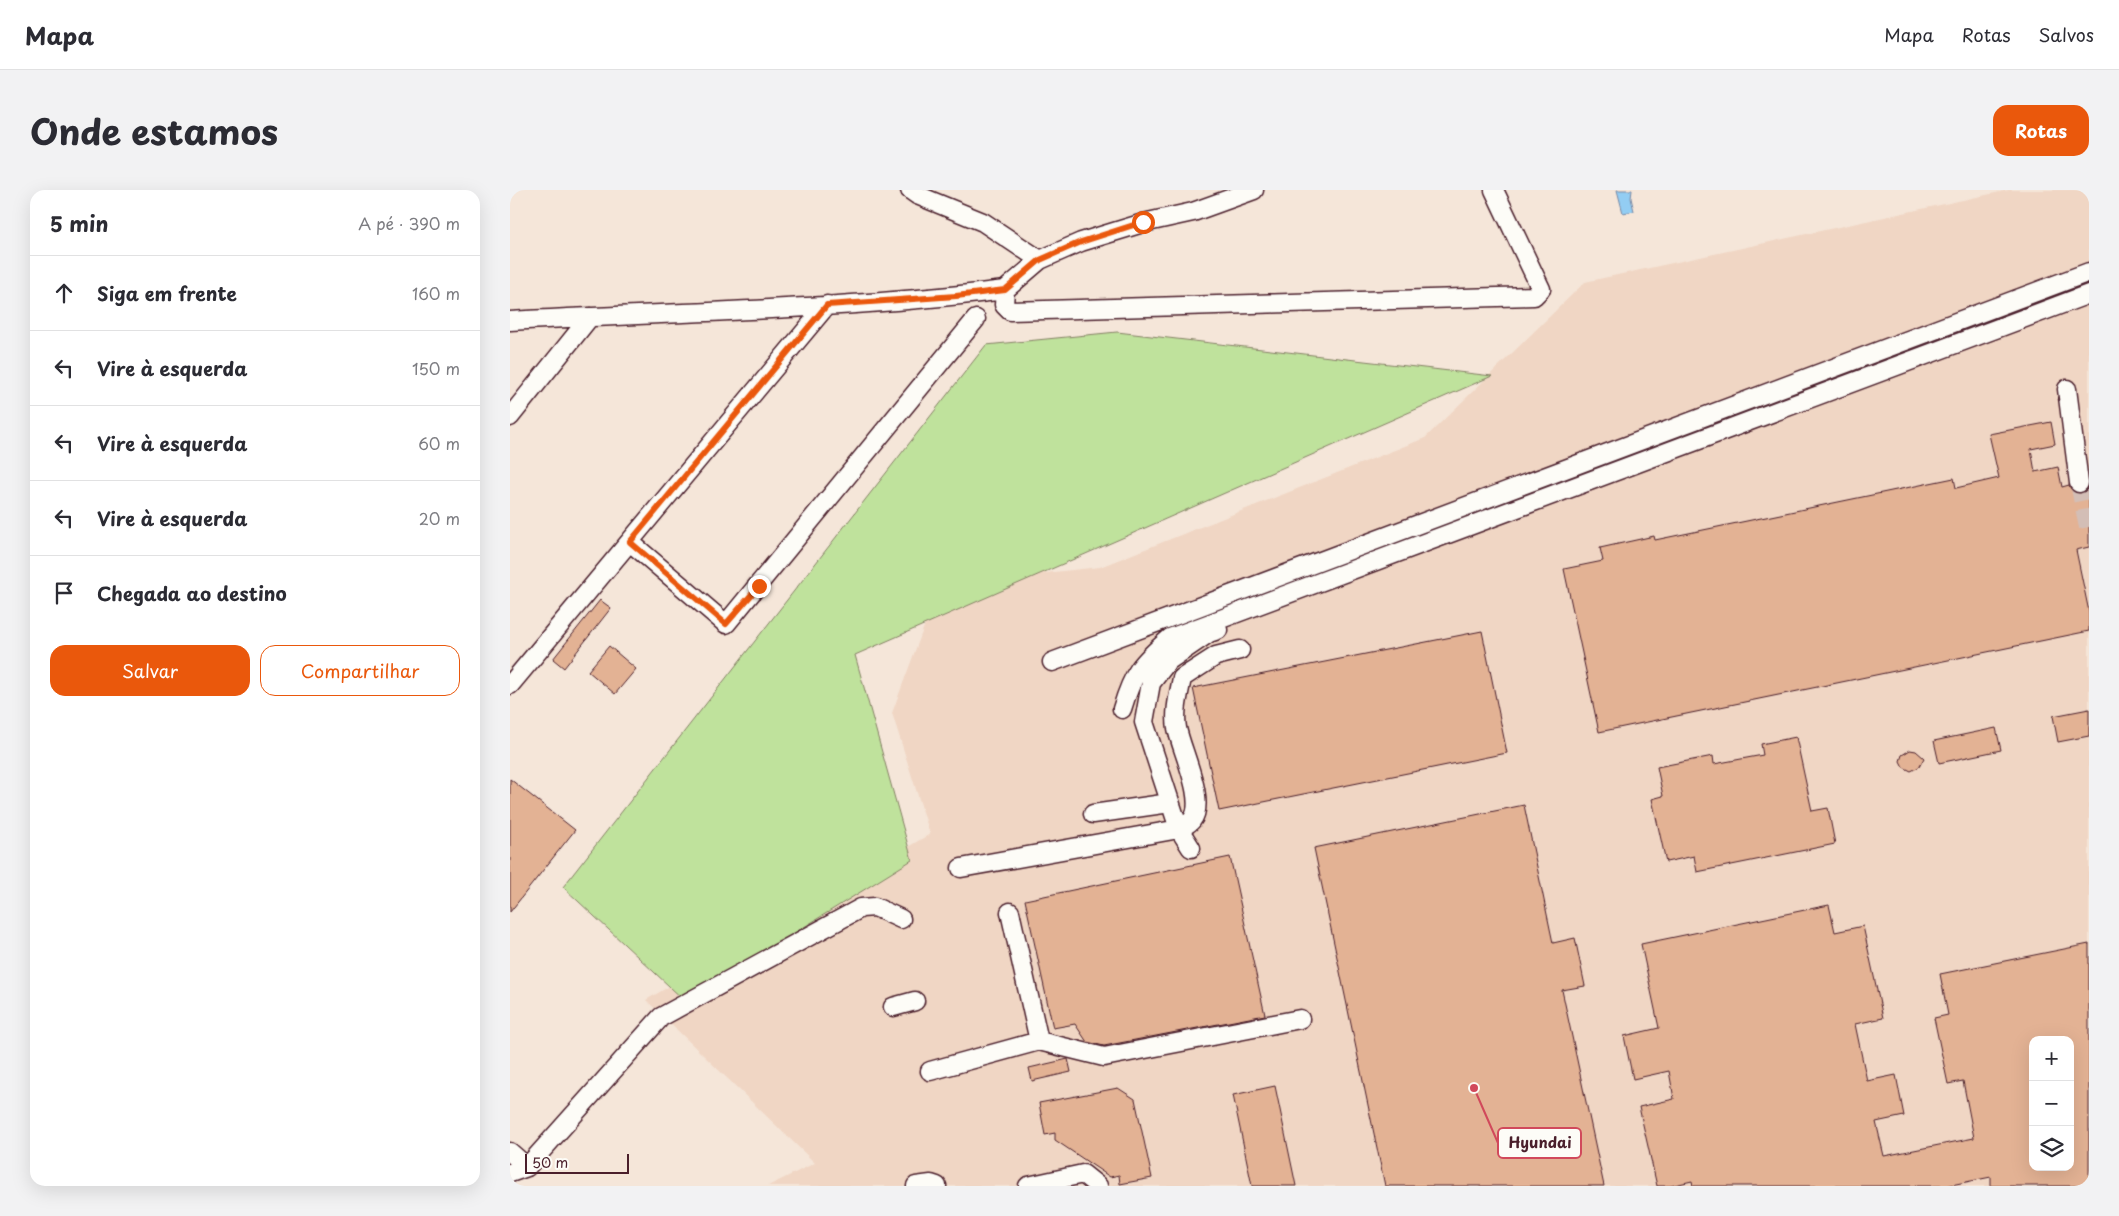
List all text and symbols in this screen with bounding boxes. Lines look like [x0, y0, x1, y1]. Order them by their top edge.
text: Mapa [25, 17, 94, 53]
text: Mapa [1884, 21, 1934, 48]
text: Rotas [1962, 21, 2011, 48]
text: Salvos [2039, 21, 2094, 48]
text: Onde estamos [30, 104, 278, 157]
button: Rotas [1993, 105, 2089, 156]
text: 5 min [50, 207, 108, 239]
text: A pé · 390 m [358, 211, 460, 235]
route start [1132, 211, 1155, 234]
icon: ahead [50, 279, 78, 307]
text: Siga em frente [97, 279, 237, 307]
text: 160 m [412, 281, 460, 305]
icon: left [50, 354, 78, 382]
text: Vire à esquerda [97, 354, 248, 382]
text: 150 m [412, 356, 460, 380]
icon: left [50, 429, 78, 457]
text: Vire à esquerda [97, 429, 248, 457]
text: 60 m [418, 431, 460, 455]
icon: left [50, 504, 78, 532]
text: Vire à esquerda [97, 504, 248, 532]
text: 20 m [419, 506, 460, 530]
route end [748, 575, 771, 598]
icon: arrive [50, 579, 78, 607]
text: Chegada ao destino [97, 579, 287, 607]
button: Salvar [50, 645, 250, 696]
button: Compartilhar [260, 645, 460, 696]
map controls [2029, 1036, 2074, 1171]
button: + [2029, 1036, 2074, 1081]
button: − [2029, 1081, 2074, 1126]
button: layers [2029, 1126, 2074, 1171]
callout: Hyundai [1498, 1128, 1581, 1158]
text: Hyundai [1509, 1130, 1571, 1153]
scale bar [525, 1151, 629, 1174]
text: 50 m [532, 1152, 568, 1173]

